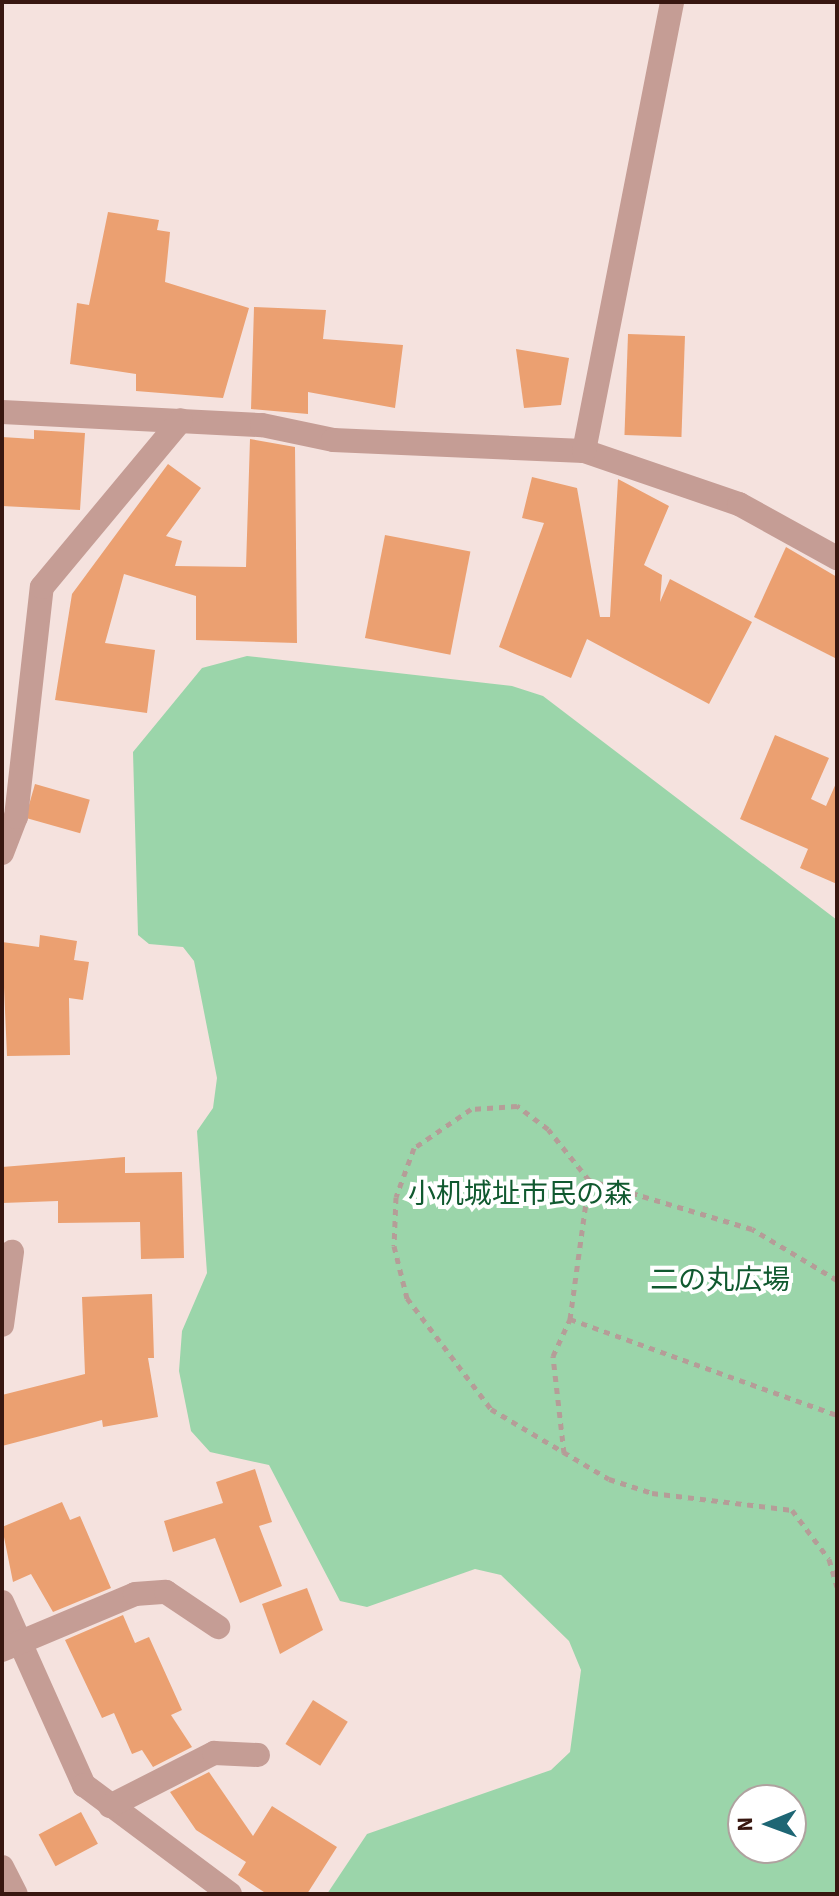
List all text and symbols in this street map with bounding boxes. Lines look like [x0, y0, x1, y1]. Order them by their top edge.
park label: 小机城址市民の森 [408, 1177, 632, 1211]
park label: 二の丸広場 [650, 1263, 790, 1297]
north arrow [727, 1784, 807, 1864]
text: N [729, 1817, 761, 1832]

